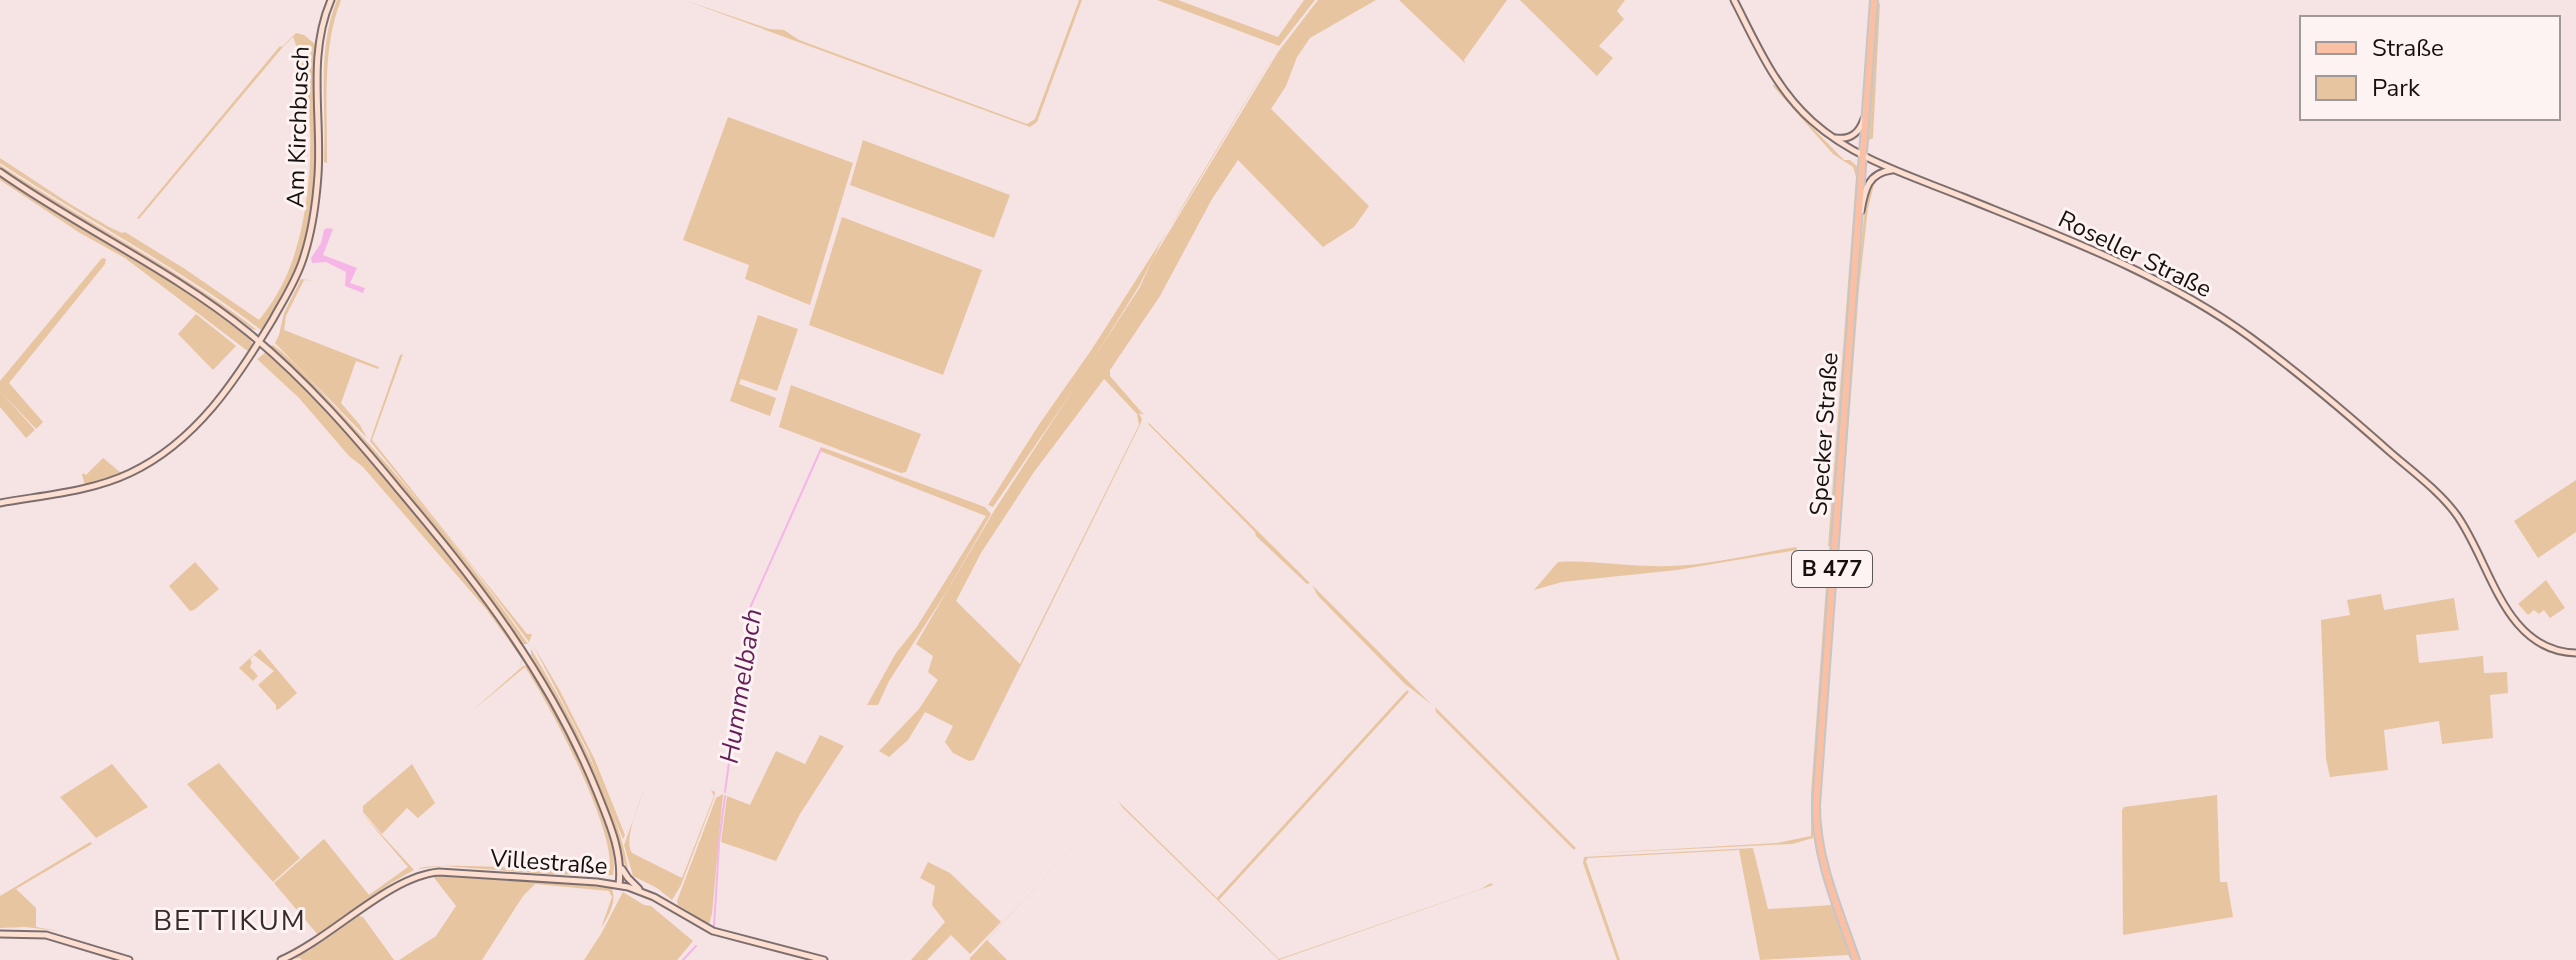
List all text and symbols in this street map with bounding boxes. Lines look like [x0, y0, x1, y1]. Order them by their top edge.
legend [2300, 16, 2560, 120]
text: Straße [2372, 32, 2444, 64]
street label: Am Kirchbusch [279, 46, 317, 208]
text: Park [2372, 72, 2421, 104]
street label: Roseller Straße [2053, 203, 2217, 305]
street label: Specker Straße [1802, 351, 1846, 517]
road number: B 477 [1792, 551, 1872, 587]
water label: Hummelbach [712, 606, 770, 766]
street label: Villestraße [488, 842, 609, 882]
district label: BETTIKUM [153, 902, 307, 940]

